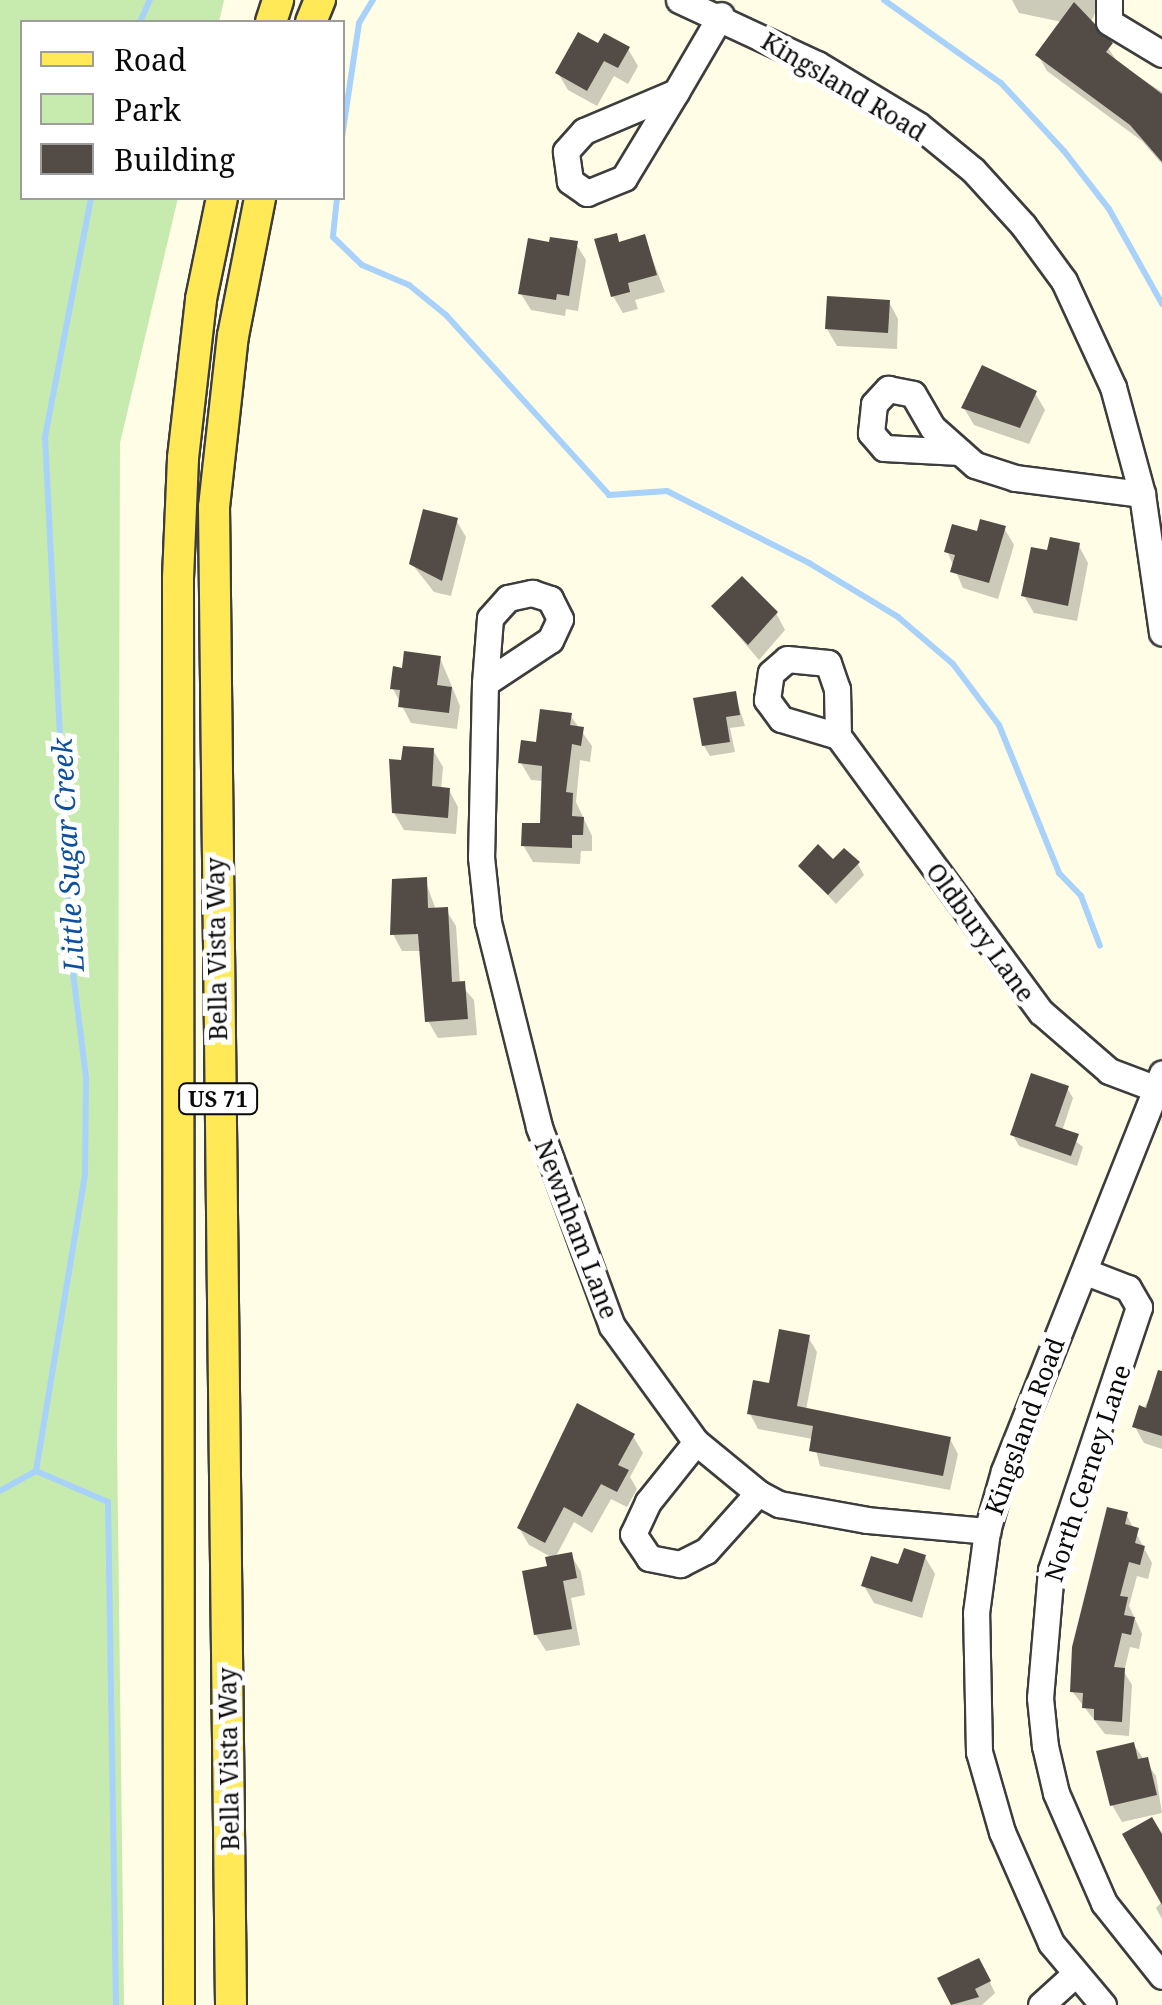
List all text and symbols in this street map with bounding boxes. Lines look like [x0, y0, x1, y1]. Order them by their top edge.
legend [20, 20, 345, 200]
street label: Kingsland Road [756, 25, 932, 147]
text: Road [114, 39, 186, 80]
text: Park [114, 89, 181, 130]
text: Building [114, 139, 235, 180]
water label: Little Sugar Creek [44, 737, 90, 973]
street label: Bella Vista Way [199, 857, 233, 1041]
street label: Oldbury Lane [921, 857, 1041, 1007]
road number: US 71 [178, 1082, 258, 1116]
street label: Newnham Lane [529, 1135, 625, 1323]
street label: Kingsland Road [978, 1333, 1070, 1519]
street label: North Cerney Lane [1038, 1361, 1136, 1585]
street label: Bella Vista Way [211, 1667, 245, 1851]

